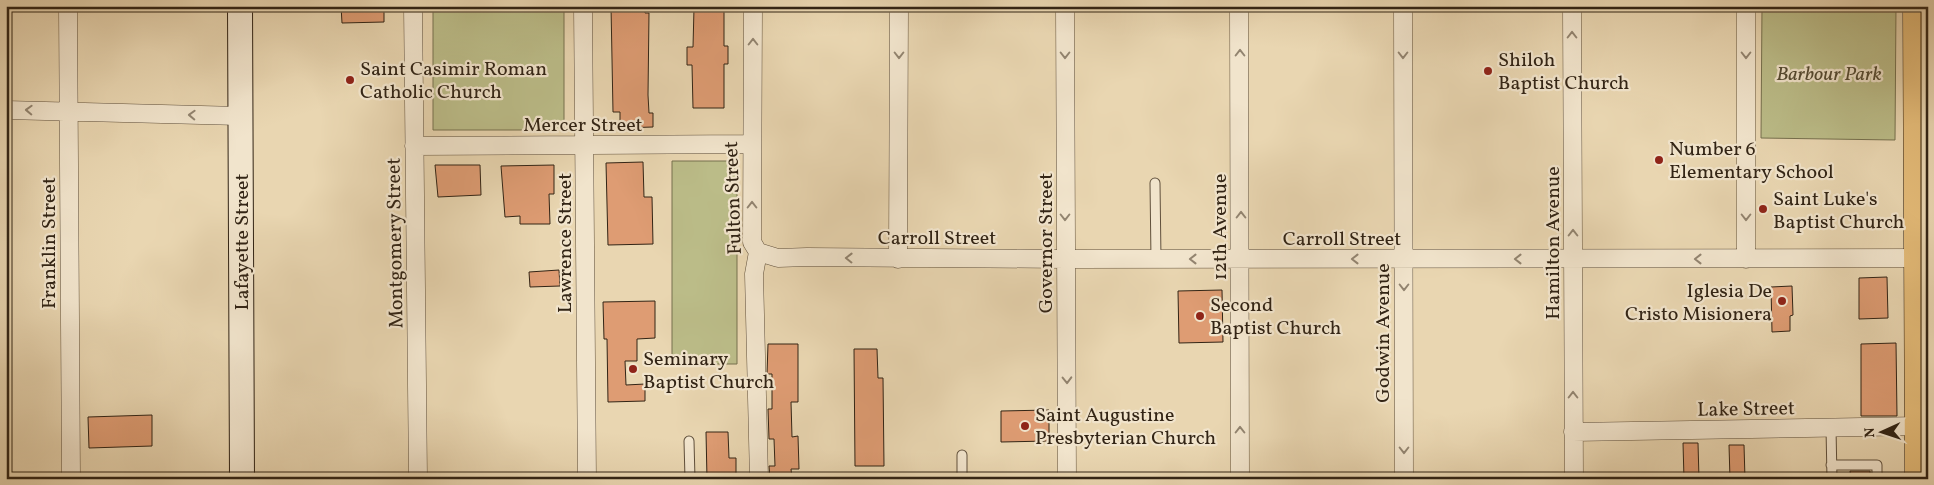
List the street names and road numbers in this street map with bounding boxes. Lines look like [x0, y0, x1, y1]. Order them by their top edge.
street label: Mercer Street [523, 112, 643, 140]
street label: Fulton Street [718, 141, 750, 255]
street label: Montgomery Street [381, 157, 411, 329]
street label: Hamilton Avenue [1540, 166, 1568, 320]
street label: Lawrence Street [552, 173, 580, 313]
street label: Governor Street [1033, 173, 1061, 313]
street label: Lafayette Street [229, 174, 257, 311]
street label: 12th Avenue [1207, 174, 1235, 280]
street label: Franklin Street [36, 177, 64, 309]
street label: Carroll Street [878, 225, 996, 253]
street label: Carroll Street [1283, 226, 1401, 254]
street label: Godwin Avenue [1370, 263, 1398, 403]
street label: Lake Street [1697, 395, 1795, 425]

